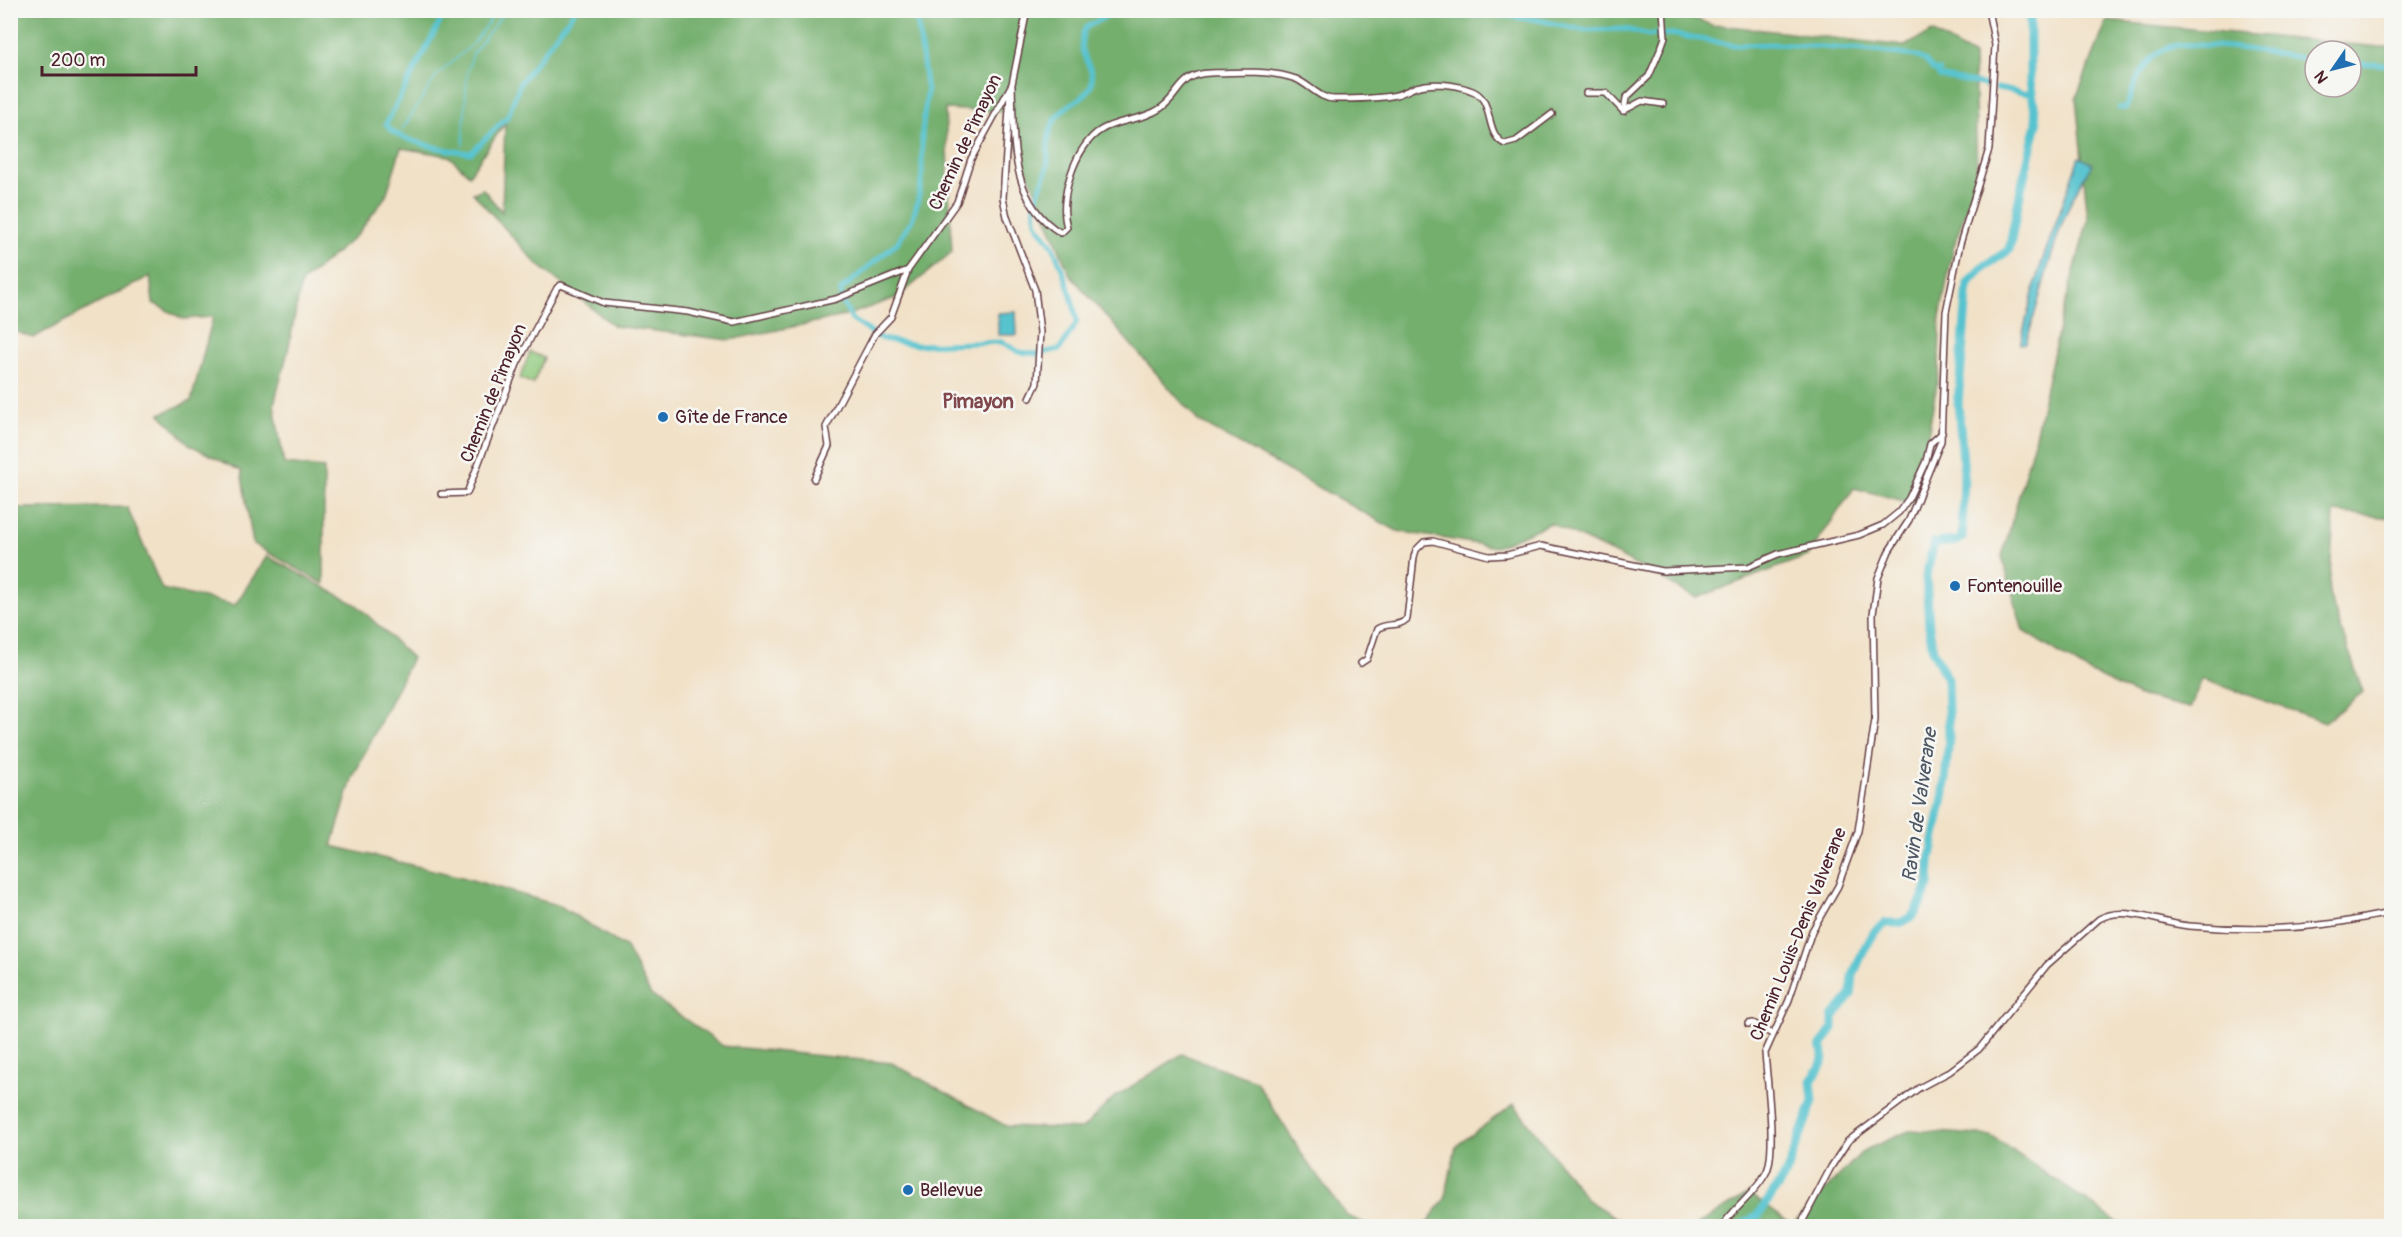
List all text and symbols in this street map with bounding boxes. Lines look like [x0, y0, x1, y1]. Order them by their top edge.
scale bar [42, 39, 196, 77]
north arrow [2303, 39, 2363, 99]
text: 200 m [51, 49, 106, 72]
text: N [2310, 67, 2333, 87]
street label: Chemin de Pimayon [924, 70, 1007, 214]
street label: Chemin de Pimayon [455, 320, 532, 466]
district label: Pimayon [942, 389, 1014, 414]
place label: Gîte de France [675, 406, 787, 429]
marker: Gîte de France [656, 410, 670, 424]
place label: Fontenouille [1967, 575, 2062, 598]
marker: Fontenouille [1948, 579, 1962, 593]
water label: Ravin de Valverane [1896, 724, 1943, 884]
street label: Chemin Louis-Denis Valverane [1745, 824, 1852, 1044]
place label: Bellevue [920, 1179, 983, 1202]
marker: Bellevue [901, 1183, 915, 1197]

